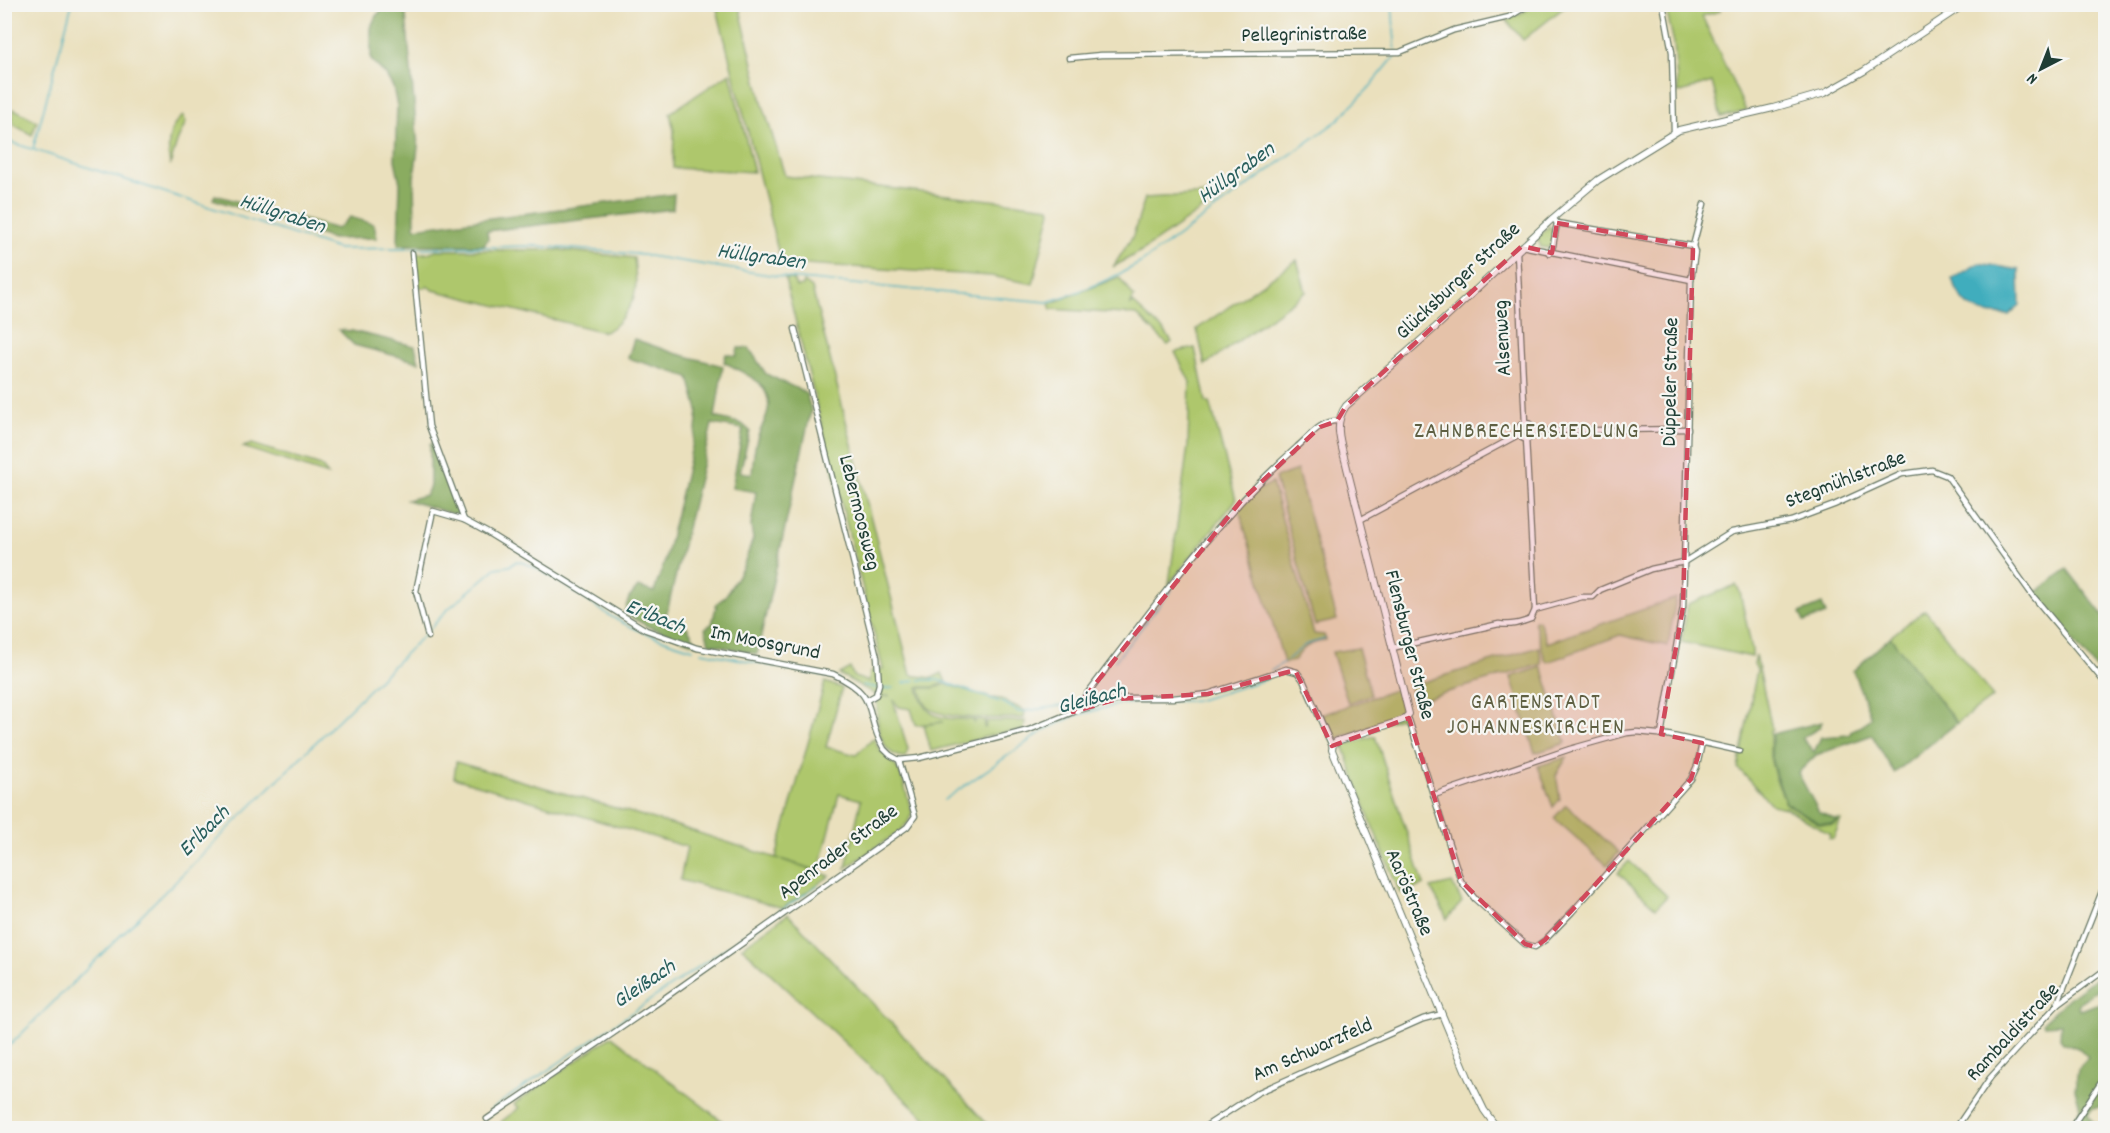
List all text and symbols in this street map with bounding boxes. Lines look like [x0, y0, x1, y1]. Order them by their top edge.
street label: Pellegrinistraße [1241, 20, 1367, 52]
north arrow [2011, 39, 2071, 99]
text: N [2022, 67, 2043, 89]
water label: Hüllgraben [1192, 135, 1283, 213]
water label: Hüllgraben [235, 187, 330, 244]
street label: Glücksburger Straße [1390, 216, 1528, 348]
water label: Hüllgraben [715, 236, 808, 280]
street label: Alsenweg [1487, 299, 1521, 377]
street label: Düppeler Straße [1656, 317, 1688, 447]
district label: ZAHNBRECHERSIEDLUNG [1414, 417, 1640, 448]
street label: Stegmühlstraße [1781, 444, 1911, 518]
street label: Lebermoosweg [829, 452, 887, 574]
street label: Flensburger Straße [1375, 567, 1441, 723]
water label: Erlbach [620, 592, 690, 644]
street label: Im Moosgrund [708, 619, 822, 669]
water label: Gleißach [1054, 676, 1131, 724]
district label: GARTENSTADT JOHANNESKIRCHEN [1447, 688, 1625, 744]
water label: Erlbach [172, 798, 239, 865]
street label: Apenrader Straße [773, 798, 905, 908]
street label: Aaröstraße [1376, 845, 1440, 941]
water label: Gleißach [607, 952, 683, 1017]
street label: Rambaldistraße [1960, 977, 2068, 1089]
street label: Am Schwarzfeld [1248, 1011, 1378, 1091]

